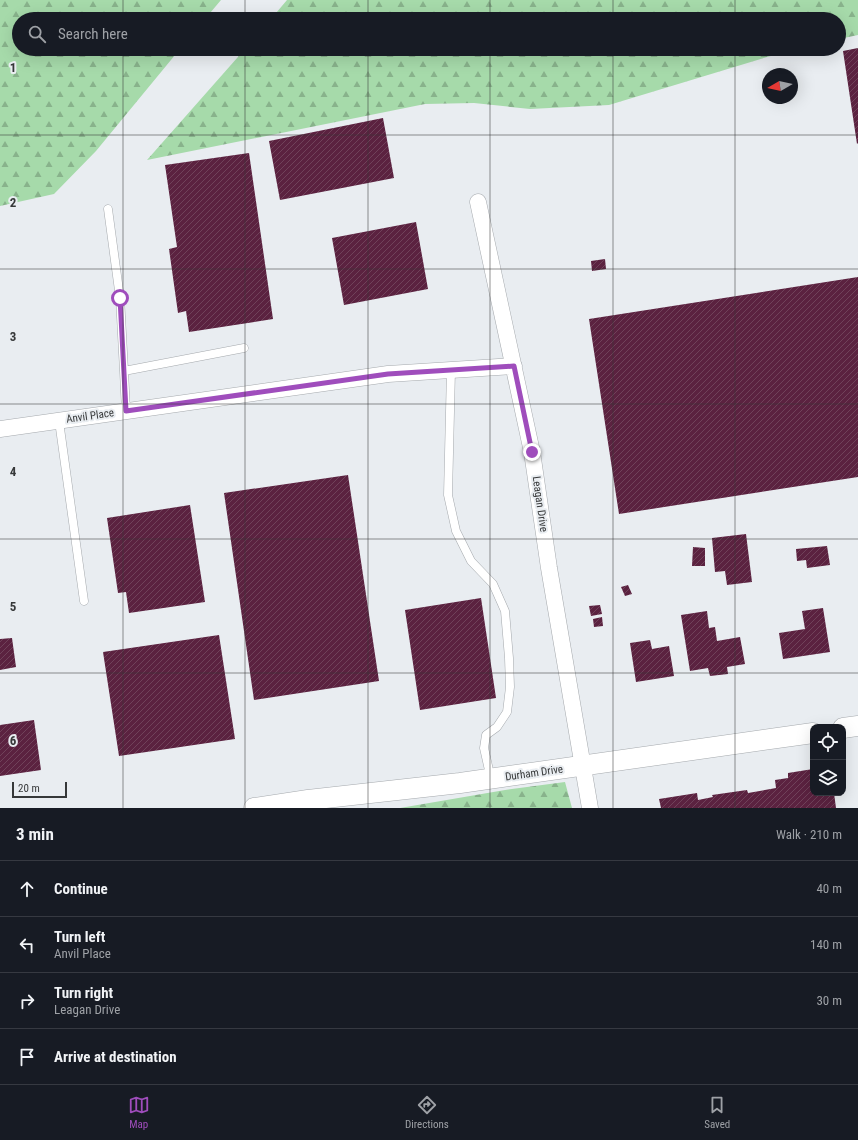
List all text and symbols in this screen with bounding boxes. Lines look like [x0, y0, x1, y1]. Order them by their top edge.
search box [12, 12, 846, 56]
icon: search [26, 23, 48, 45]
text: Search here [58, 25, 128, 43]
text: 1 [10, 60, 16, 75]
north arrow [762, 68, 798, 104]
text: 2 [10, 195, 17, 210]
route start [111, 289, 129, 307]
text: 3 [10, 329, 16, 344]
street label: Anvil Place [65, 406, 115, 426]
route end [523, 443, 541, 461]
text: 4 [10, 464, 17, 479]
street label: Leagan Drive [530, 475, 550, 533]
text: 5 [10, 599, 17, 614]
map controls [810, 724, 846, 796]
button: locate [810, 724, 846, 760]
text: 6 [10, 733, 17, 748]
button: layers [810, 760, 846, 796]
street label: Durham Drive [504, 763, 564, 783]
scale bar [12, 780, 67, 799]
text: 20 m [18, 782, 40, 795]
text: 3 min [16, 824, 54, 844]
text: Walk · 210 m [776, 827, 842, 842]
icon: ahead [16, 878, 38, 900]
text: Continue [54, 880, 108, 898]
text: 40 m [816, 881, 842, 896]
text: Turn left [54, 928, 105, 946]
icon: left [16, 934, 38, 956]
text: 140 m [810, 937, 842, 952]
text: Anvil Place [54, 946, 111, 961]
text: Turn right [54, 984, 113, 1002]
icon: right [16, 990, 38, 1012]
text: 30 m [816, 993, 842, 1008]
text: Leagan Drive [54, 1002, 120, 1017]
icon: arrive [16, 1046, 38, 1068]
text: Arrive at destination [54, 1048, 177, 1066]
tab: Map [128, 1094, 150, 1131]
tab: Directions [405, 1094, 449, 1131]
tab: Saved [704, 1094, 730, 1131]

